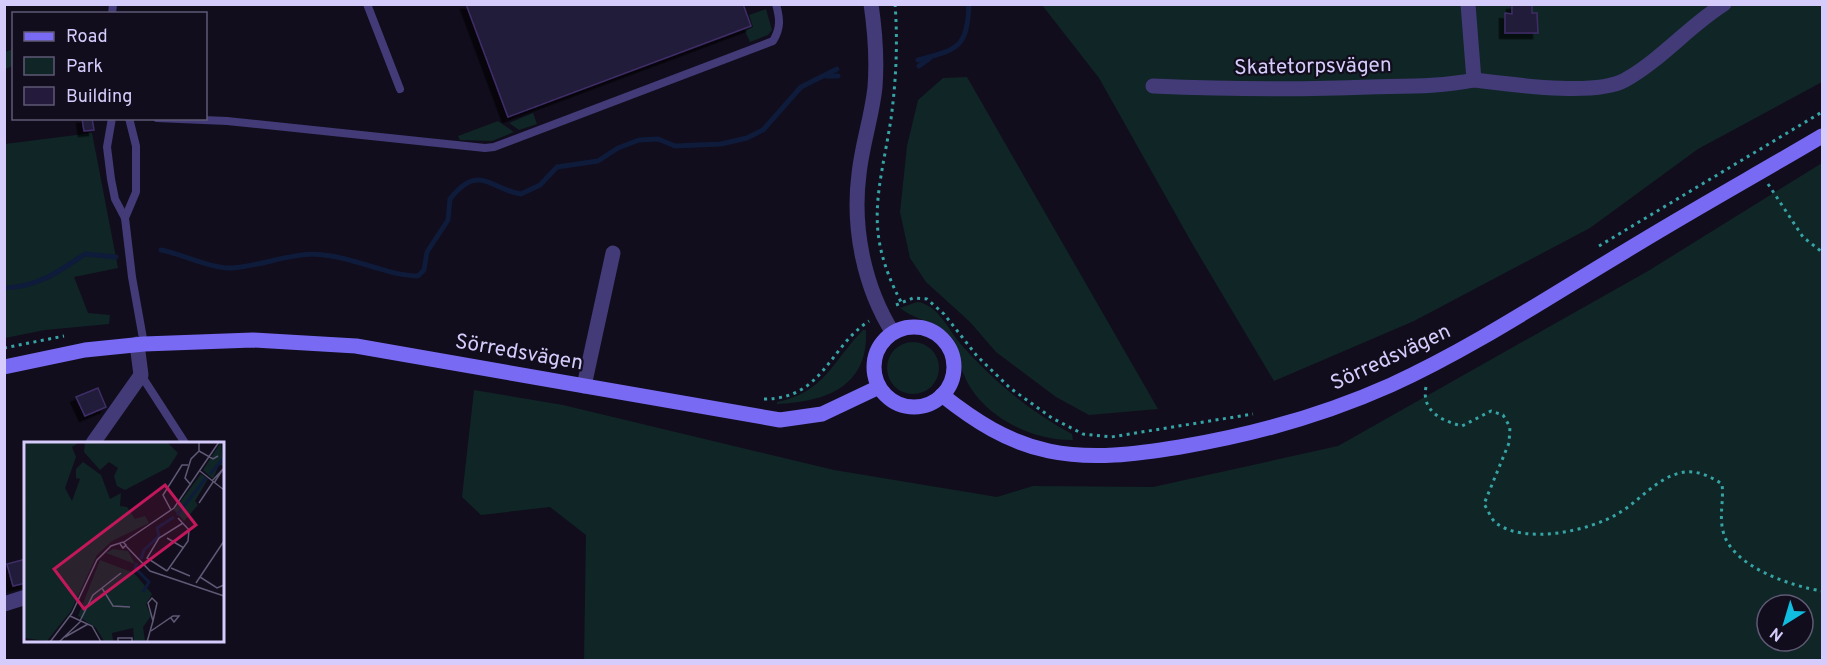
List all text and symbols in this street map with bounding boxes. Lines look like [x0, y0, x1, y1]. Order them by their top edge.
legend [12, 12, 207, 120]
text: Road [66, 26, 108, 49]
street label: Skatetorpsvägen [1234, 52, 1392, 82]
text: Park [66, 56, 103, 79]
text: Building [66, 86, 132, 109]
street label: Sörredsvägen [1327, 318, 1455, 398]
street label: Sörredsvägen [453, 328, 585, 378]
inset map [24, 442, 224, 641]
north arrow [1755, 593, 1815, 653]
text: N [1767, 622, 1788, 645]

